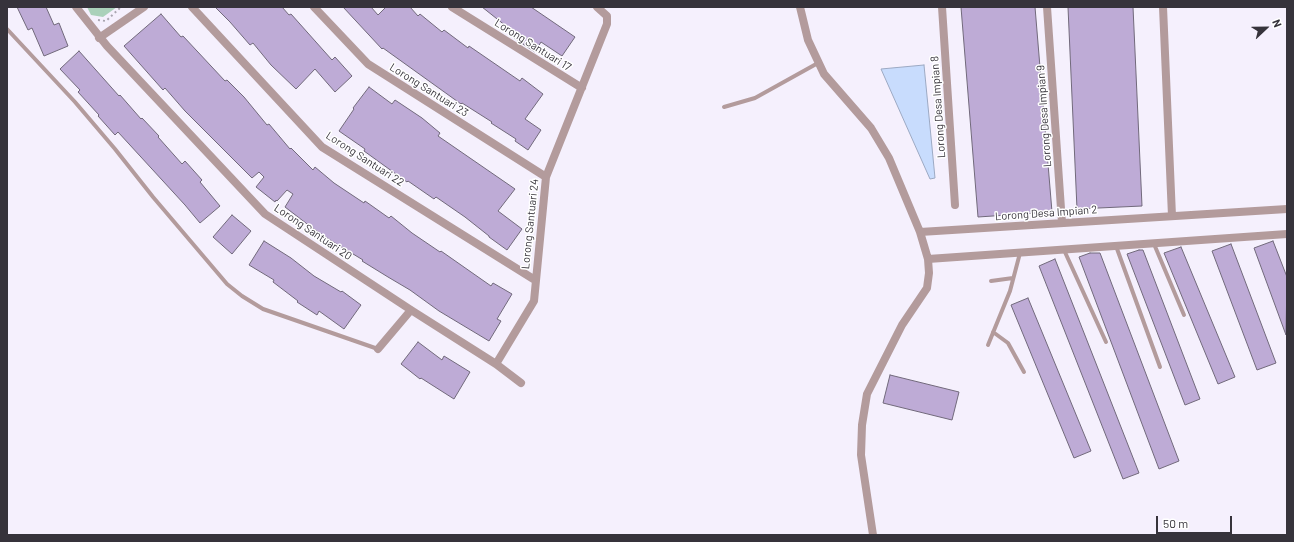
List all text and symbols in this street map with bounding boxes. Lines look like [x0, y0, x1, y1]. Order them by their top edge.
north arrow [1246, 8, 1286, 48]
street label: Lorong Santuari 17 [492, 16, 574, 74]
text: N [1270, 17, 1285, 29]
street label: Lorong Desa Impian 8 [928, 56, 948, 158]
street label: Lorong Santuari 23 [387, 61, 471, 119]
street label: Lorong Desa Impian 9 [1034, 65, 1054, 167]
street label: Lorong Santuari 22 [323, 129, 407, 189]
street label: Lorong Santuari 24 [519, 178, 541, 270]
street label: Lorong Santuari 20 [272, 201, 354, 263]
street label: Lorong Desa Impian 2 [994, 203, 1098, 223]
scale bar [1158, 508, 1234, 534]
text: 50 m [1163, 516, 1188, 530]

